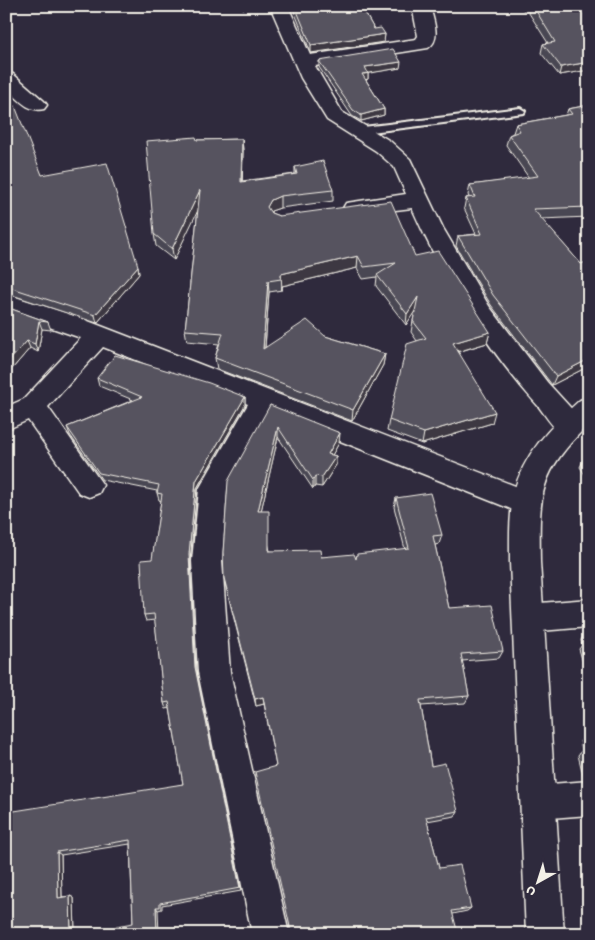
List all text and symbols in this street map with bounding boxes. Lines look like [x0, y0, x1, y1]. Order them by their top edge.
north arrow [512, 858, 562, 908]
text: U [523, 881, 540, 899]

